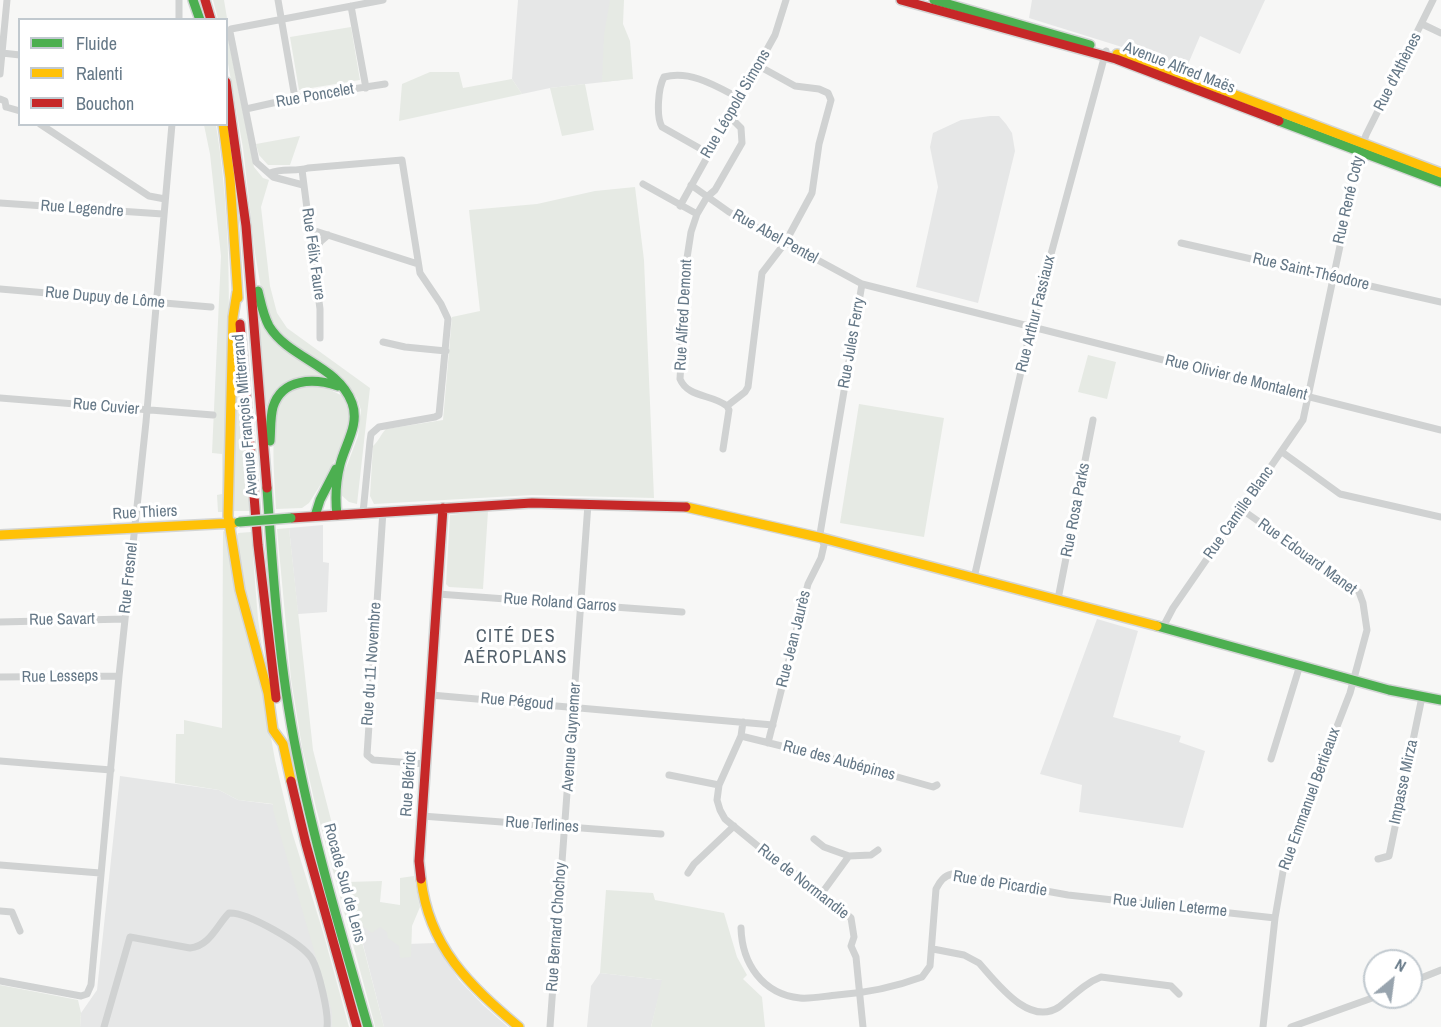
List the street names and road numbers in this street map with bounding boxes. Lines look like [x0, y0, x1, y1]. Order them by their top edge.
street label: Rue d'Athènes [1370, 29, 1426, 115]
street label: Avenue Alfred Maës [1121, 38, 1237, 98]
street label: Rue Léopold Simons [697, 46, 775, 162]
street label: Rue Poncelet [275, 80, 355, 112]
street label: Rue René Coty [1330, 154, 1368, 246]
street label: Rue Legendre [40, 197, 124, 221]
street label: Rue Abel Pentel [729, 206, 821, 268]
street label: Rue Félix Faure [297, 207, 329, 301]
street label: Rue Saint-Théodore [1251, 249, 1371, 295]
street label: Rue Arthur Fassiaux [1012, 254, 1060, 374]
street label: Rue Alfred Demont [671, 259, 697, 371]
street label: Rue Dupuy de Lôme [44, 283, 166, 313]
street label: Rue Jules Ferry [835, 296, 869, 390]
street label: Avenue François Mitterrand [229, 333, 263, 497]
street label: Rue Olivier de Montalent [1163, 351, 1309, 405]
street label: Rue Cuvier [72, 395, 140, 419]
street label: Rue Rosa Parks [1057, 461, 1095, 559]
street label: Rue Camille Blanc [1200, 463, 1278, 563]
street label: Rue Thiers [112, 502, 178, 524]
street label: Rue Edouard Manet [1254, 515, 1360, 599]
street label: Rue Fresnel [116, 541, 142, 615]
street label: Rue Roland Garros [503, 589, 617, 617]
street label: Rue Jean Jaurès [773, 589, 815, 689]
street label: Rue du 11 Novembre [358, 602, 386, 726]
street label: Rue Savart [29, 610, 95, 630]
street label: Rue Lesseps [22, 667, 98, 687]
street label: Avenue Guynemer [559, 682, 585, 792]
street label: Rue Pégoud [480, 689, 554, 715]
street label: Rue Emmanuel Bertieaux [1275, 725, 1345, 873]
street label: Rue des Aubépines [781, 737, 897, 785]
street label: Impasse Mirza [1386, 738, 1422, 826]
street label: Rue Blériot [397, 751, 421, 817]
street label: Rue Terlines [505, 813, 579, 837]
street label: Rocade Sud de Lens [319, 821, 369, 945]
street label: Rue de Normandie [753, 840, 853, 924]
street label: Rue Bernard Chochoy [543, 862, 571, 992]
street label: Rue de Picardie [952, 867, 1048, 901]
street label: Rue Julien Leterme [1112, 890, 1228, 922]

